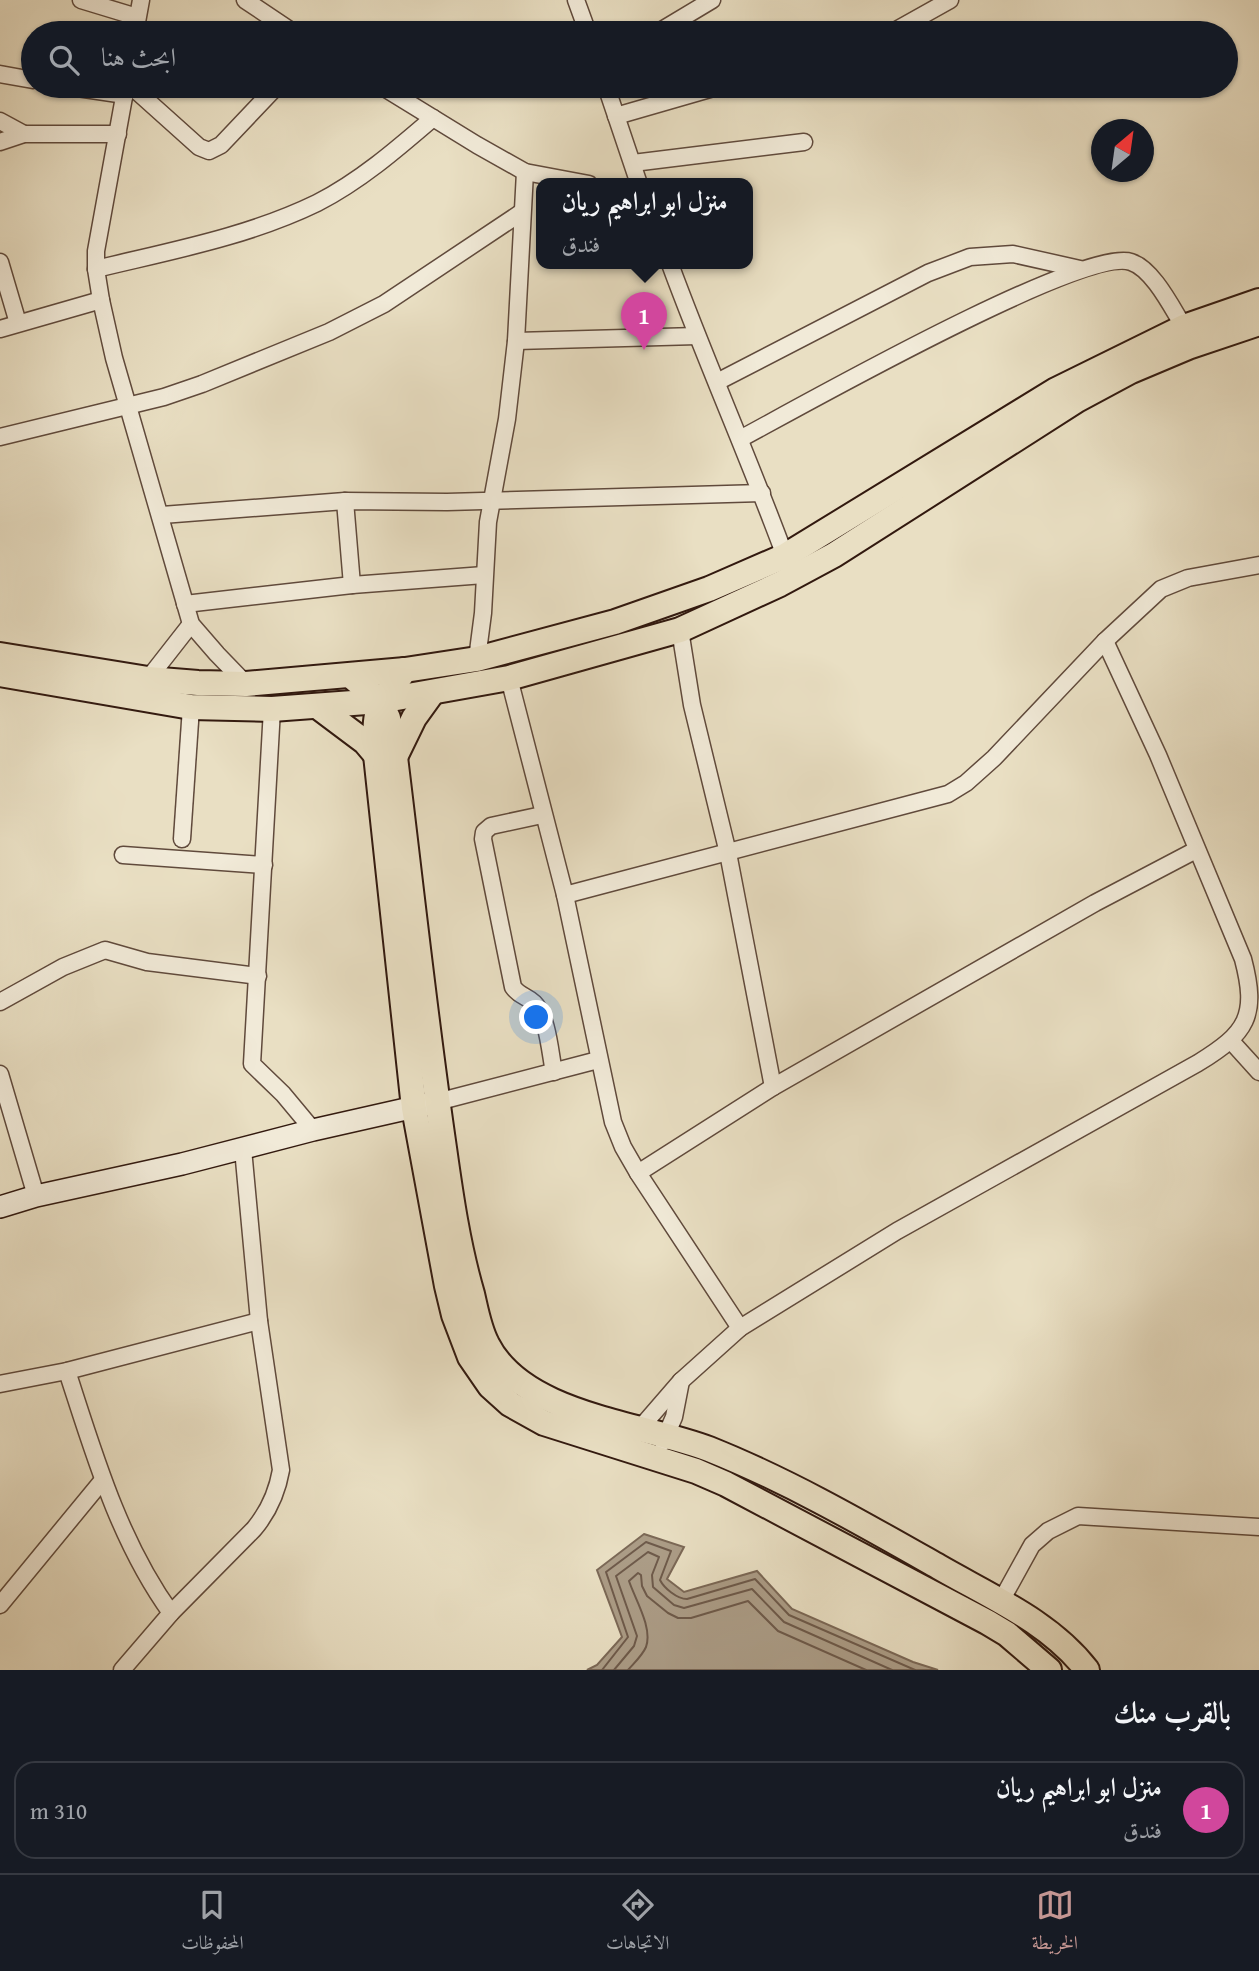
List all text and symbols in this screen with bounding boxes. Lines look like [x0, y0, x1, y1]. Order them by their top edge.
search box [21, 21, 1238, 98]
text: ابحث هنا [101, 37, 176, 76]
icon: search [45, 41, 83, 79]
north arrow [1091, 119, 1154, 182]
popup [536, 178, 753, 269]
text: منزل ابو ابراهيم ريان [561, 181, 728, 220]
text: فندق [561, 227, 600, 260]
pin: 1 [621, 292, 667, 350]
your location [519, 1000, 553, 1034]
text: بالقرب منك [1114, 1690, 1231, 1734]
text: منزل ابو ابراهيم ريان [996, 1767, 1162, 1806]
text: 310 m [30, 1794, 87, 1827]
text: 1 [1200, 1794, 1212, 1827]
text: فندق [1123, 1813, 1162, 1846]
tab: المحفوظات [181, 1886, 244, 1961]
tab: الاتجاهات [606, 1886, 669, 1961]
tab: الخريطة [1032, 1886, 1078, 1961]

